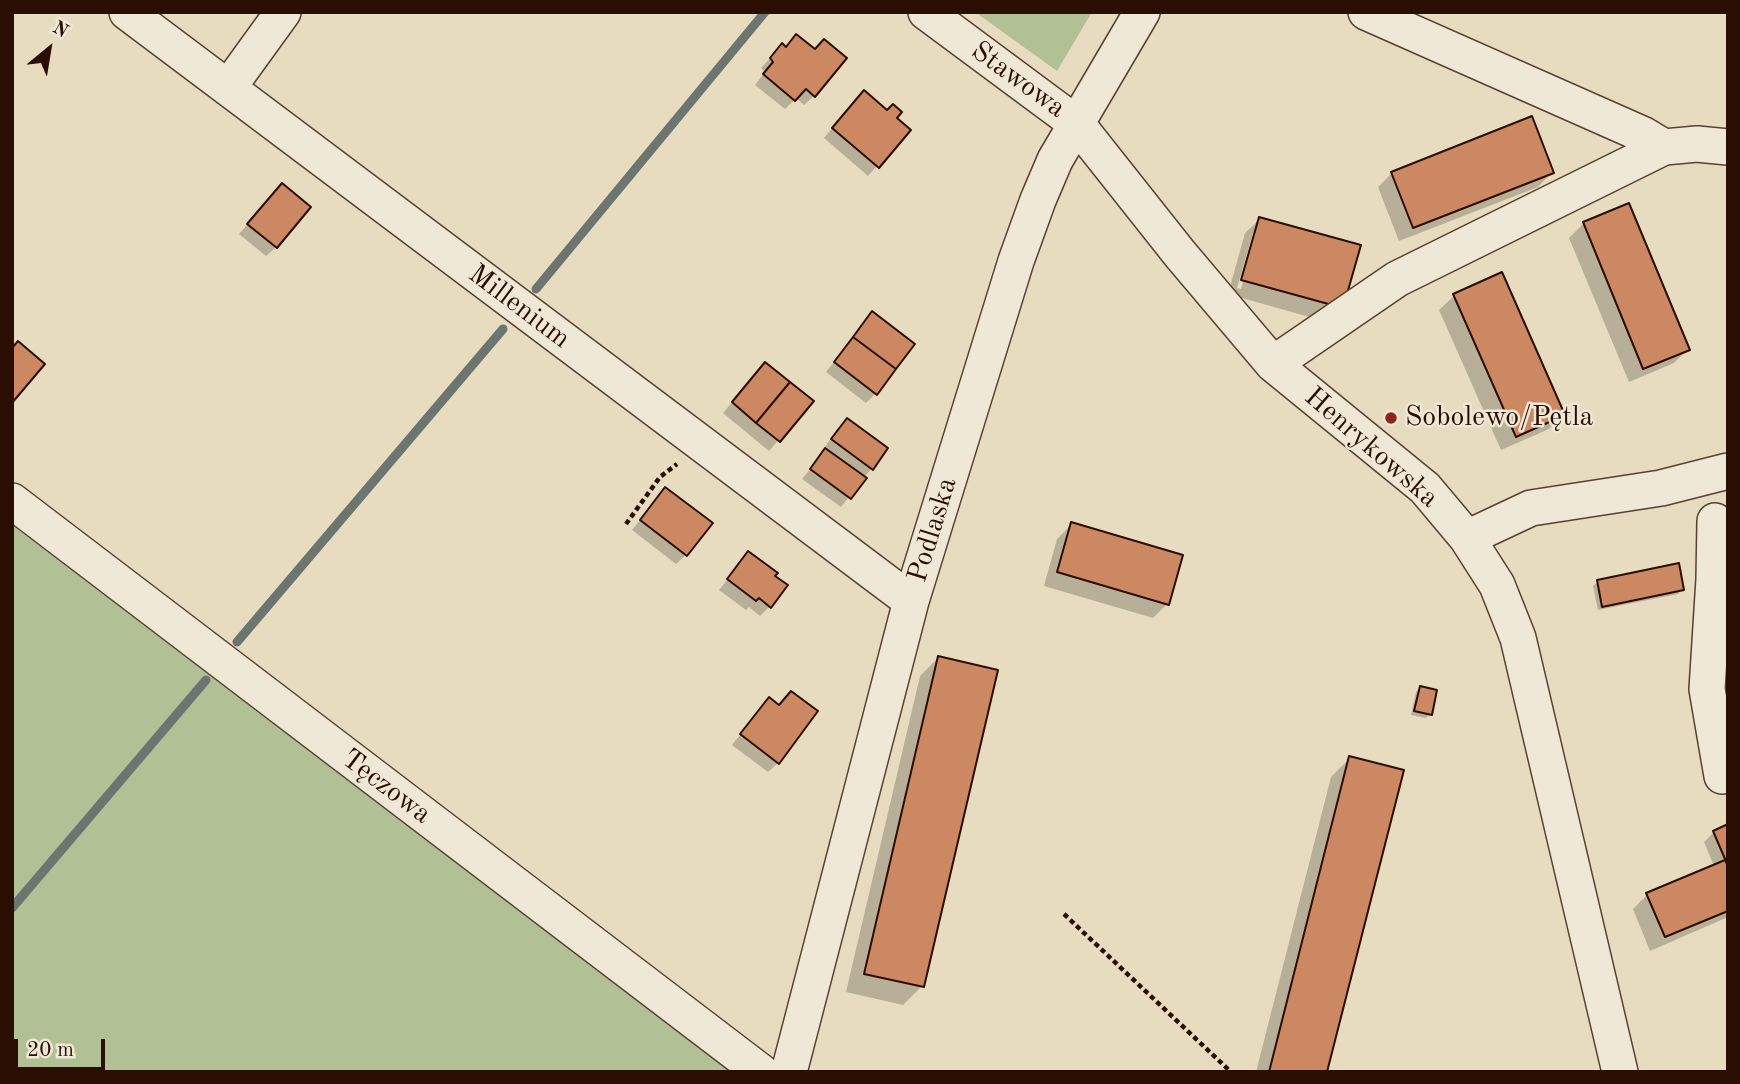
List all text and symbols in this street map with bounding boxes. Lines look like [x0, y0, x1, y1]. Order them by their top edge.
north arrow [14, 14, 84, 84]
text: N [49, 19, 71, 42]
street label: Stawowa [964, 34, 1072, 126]
street label: Millenium [461, 258, 577, 356]
street label: Henrykowska [1297, 381, 1445, 515]
place label: Sobolewo/Pętla [1405, 401, 1593, 435]
marker: Sobolewo/Pętla [1383, 410, 1399, 426]
street label: Podlaska [901, 473, 965, 587]
street label: Tęczowa [335, 742, 437, 832]
scale bar [18, 1024, 108, 1068]
text: 20 m [27, 1040, 74, 1061]

